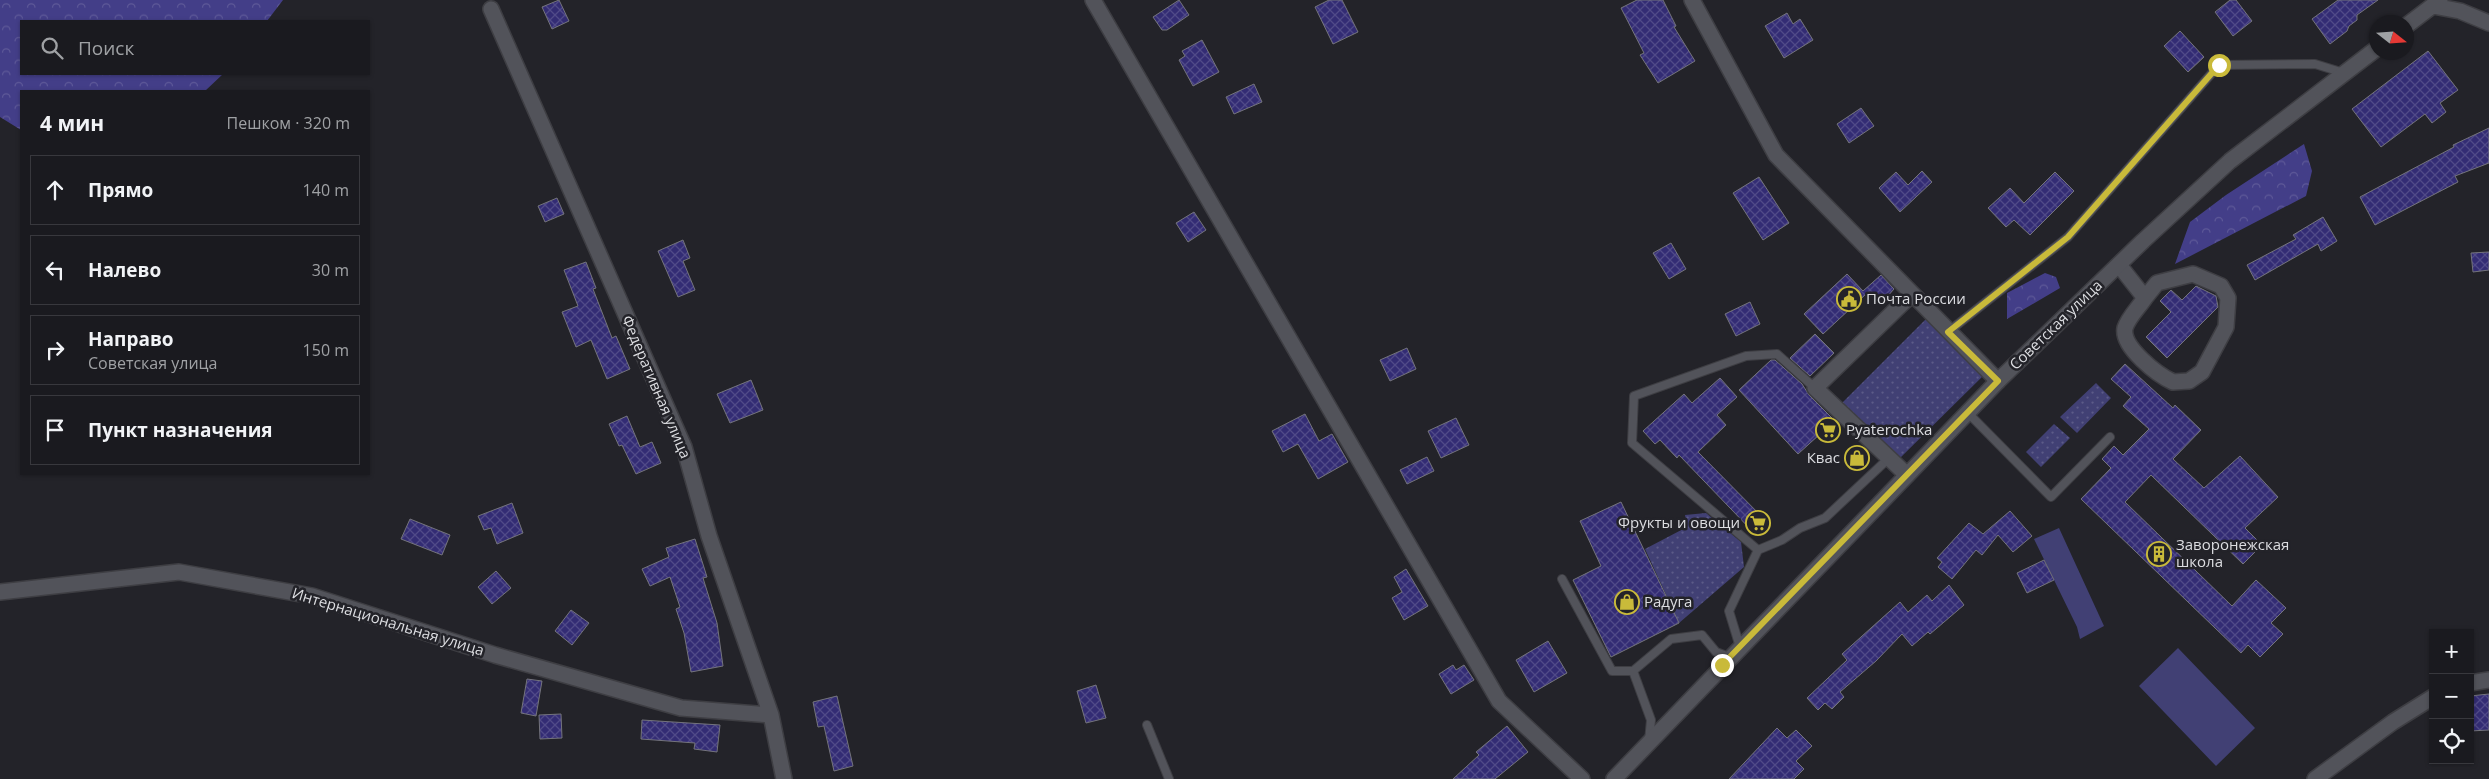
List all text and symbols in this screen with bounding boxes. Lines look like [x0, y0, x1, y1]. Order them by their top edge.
north arrow [2369, 15, 2414, 60]
search box [20, 20, 370, 75]
icon: search [38, 34, 66, 62]
text: Поиск [78, 35, 134, 61]
route start [2208, 54, 2231, 77]
text: 4 мин [40, 109, 104, 137]
text: Пешком · 320 m [227, 112, 350, 134]
icon: ahead [41, 176, 69, 204]
text: Прямо [88, 177, 153, 203]
text: 140 m [303, 179, 349, 201]
icon: left [41, 256, 69, 284]
text: Налево [88, 257, 161, 283]
text: 30 m [312, 259, 349, 281]
street label: Советская улица [2005, 275, 2106, 374]
public building icon: Почта России [1836, 286, 1862, 312]
place label: Почта России [1866, 288, 1966, 308]
street label: Федеративная улица [618, 312, 696, 461]
text: Направо [88, 326, 174, 352]
icon: right [41, 336, 69, 364]
text: 150 m [303, 339, 349, 361]
text: Советская улица [88, 352, 218, 374]
icon: arrive [41, 416, 69, 444]
text: Пункт назначения [88, 417, 273, 443]
supermarket icon: Pyaterochka [1815, 417, 1841, 443]
place label: Pyaterochka [1846, 419, 1932, 439]
shop icon: Квас [1844, 445, 1870, 471]
place label: Квас [1807, 447, 1840, 467]
supermarket icon: Фрукты и овощи [1745, 510, 1771, 536]
place label: Фрукты и овощи [1618, 512, 1740, 532]
place label: Заворонежская школа [2176, 534, 2289, 571]
building icon: Заворонежская школа [2146, 541, 2172, 567]
street label: Интернациональная улица [290, 582, 487, 660]
shop icon: Радуга [1614, 589, 1640, 615]
place label: Радуга [1644, 591, 1692, 611]
map controls [2429, 629, 2474, 764]
button: + [2429, 629, 2474, 674]
route end [1711, 654, 1734, 677]
button: − [2429, 674, 2474, 719]
button: locate [2429, 719, 2474, 764]

